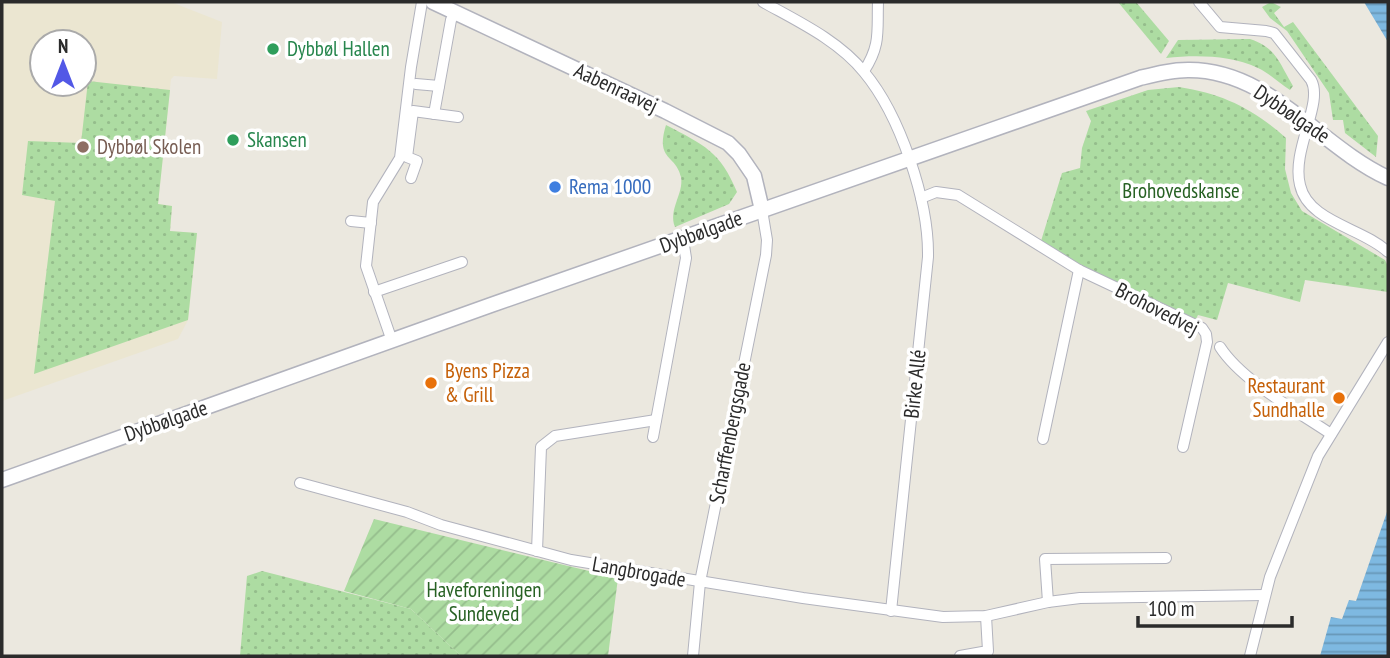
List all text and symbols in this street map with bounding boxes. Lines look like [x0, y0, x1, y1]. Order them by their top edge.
north arrow [28, 28, 98, 98]
text: N [58, 34, 68, 58]
place label: Dybbøl Hallen [287, 35, 390, 62]
marker: Dybbøl Hallen [265, 41, 281, 57]
street label: Aabenraavej [570, 56, 662, 119]
street label: Dybbølgade [1249, 78, 1336, 149]
place label: Skansen [247, 126, 307, 153]
marker: Skansen [225, 132, 241, 148]
place label: Dybbøl Skolen [97, 133, 201, 160]
marker: Dybbøl Skolen [75, 139, 91, 155]
place label: Rema 1000 [569, 173, 651, 200]
park label: Brohovedskanse [1122, 177, 1240, 204]
marker: Rema 1000 [547, 179, 563, 195]
street label: Dybbølgade [656, 204, 746, 259]
street label: Brohovedvej [1111, 276, 1203, 341]
street label: Birke Allé [897, 348, 932, 420]
place label: Byens Pizza & Grill [445, 357, 530, 408]
street label: Scharffenbergsgade [703, 360, 756, 506]
place label: Restaurant Sundhalle [1248, 372, 1325, 423]
marker: Byens Pizza & Grill [423, 375, 439, 391]
marker: Restaurant Sundhalle [1331, 390, 1347, 406]
street label: Dybbølgade [121, 394, 211, 447]
street label: Langbrogade [590, 550, 688, 593]
park label: Haveforeningen Sundeved [426, 576, 542, 627]
scale bar [1138, 584, 1292, 628]
text: 100 m [1148, 595, 1194, 622]

